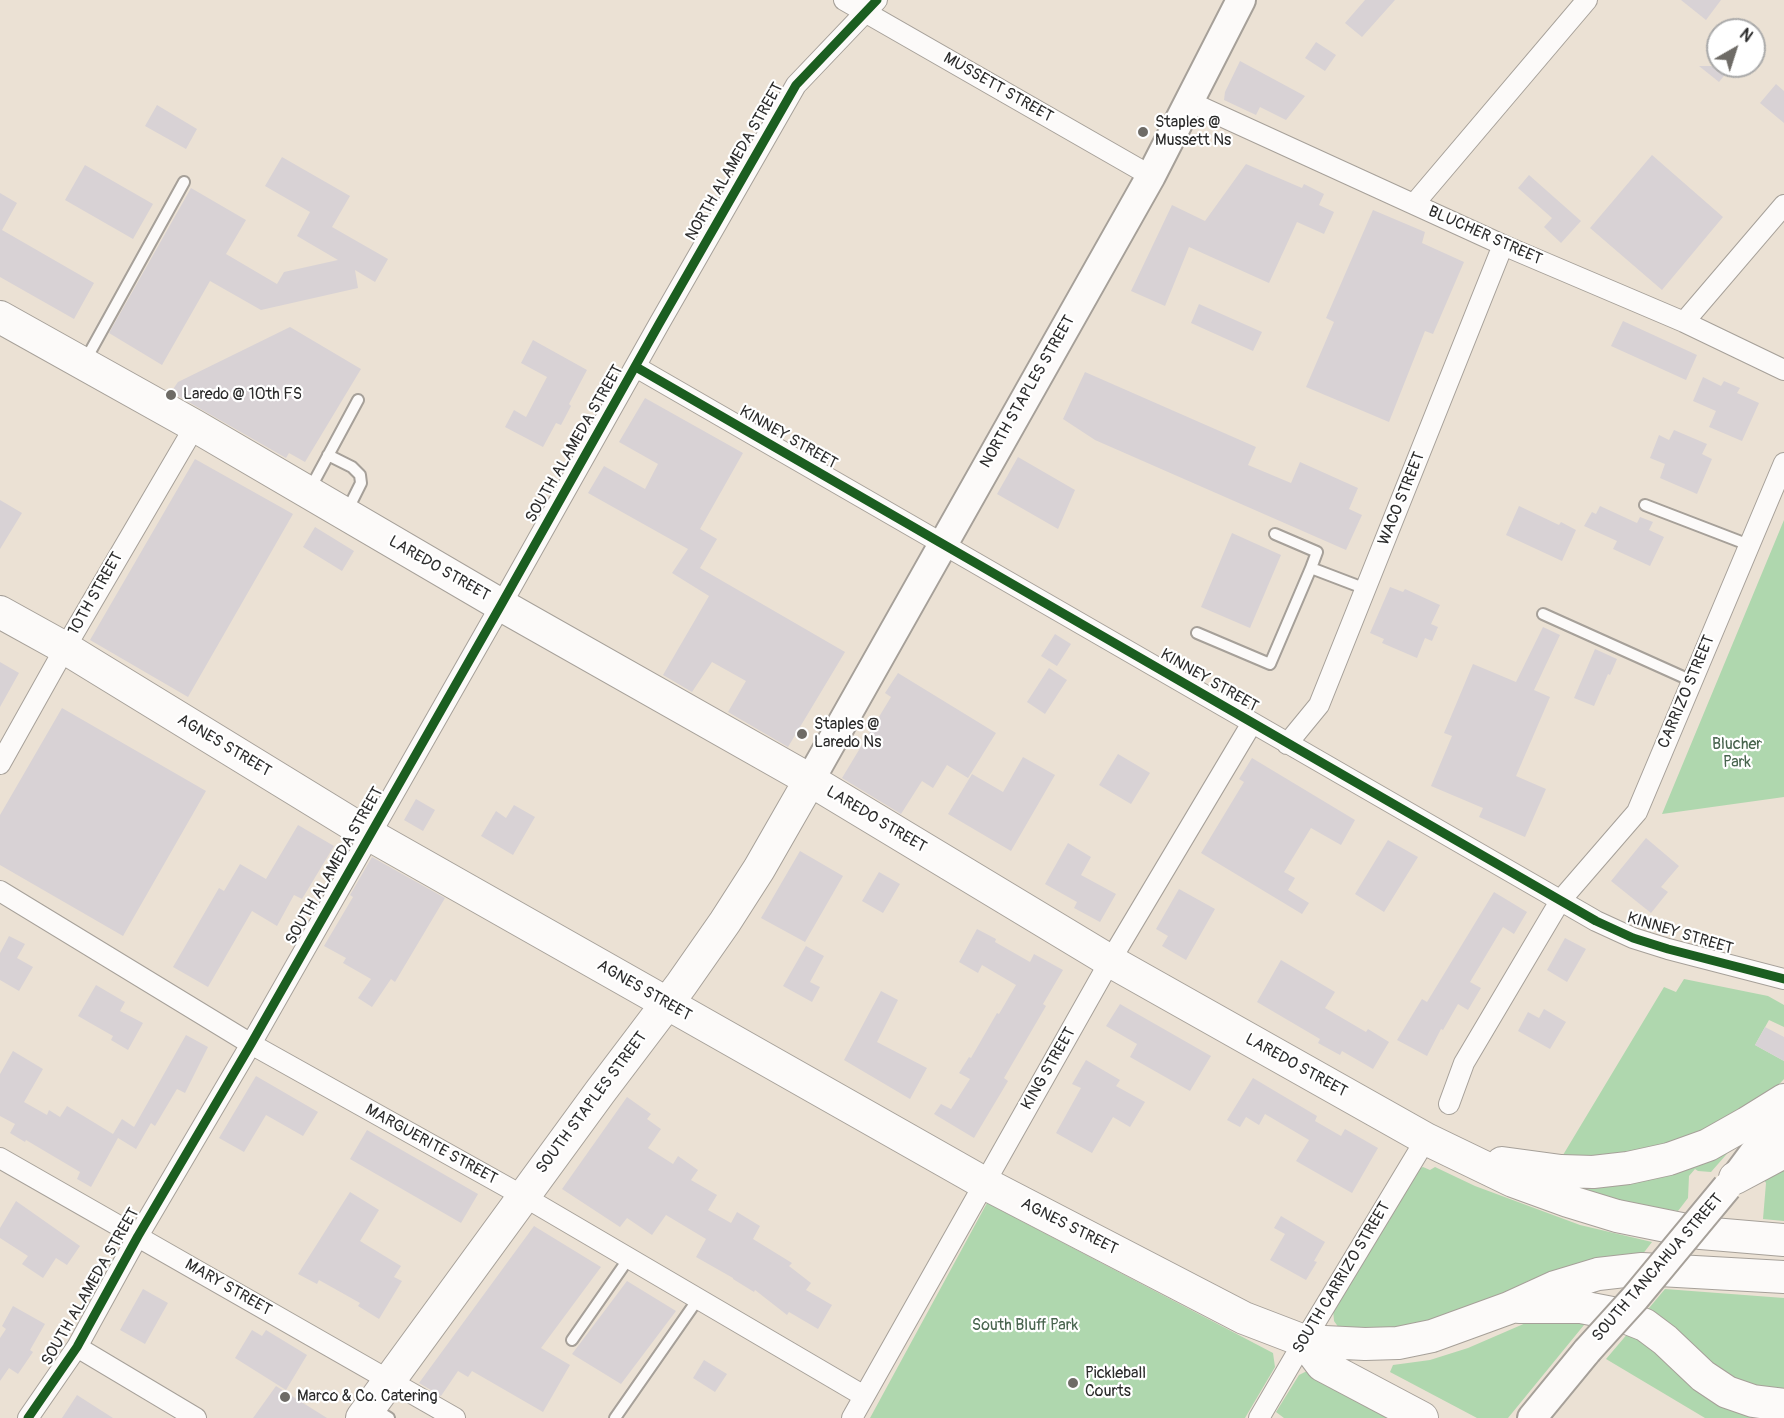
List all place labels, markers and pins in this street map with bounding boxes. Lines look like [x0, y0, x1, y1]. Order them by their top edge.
place label: Staples @ Mussett Ns [1155, 113, 1231, 151]
marker: Staples @ Mussett Ns [1136, 125, 1150, 139]
place label: Laredo @ 10th FS [183, 385, 302, 405]
marker: Laredo @ 10th FS [164, 388, 178, 402]
place label: Staples @ Laredo Ns [814, 715, 881, 753]
marker: Staples @ Laredo Ns [795, 727, 809, 741]
place label: Pickleball Courts [1085, 1364, 1146, 1402]
marker: Pickleball Courts [1066, 1376, 1080, 1390]
place label: Marco & Co. Catering [297, 1387, 437, 1407]
marker: Marco & Co. Catering [278, 1390, 292, 1404]

